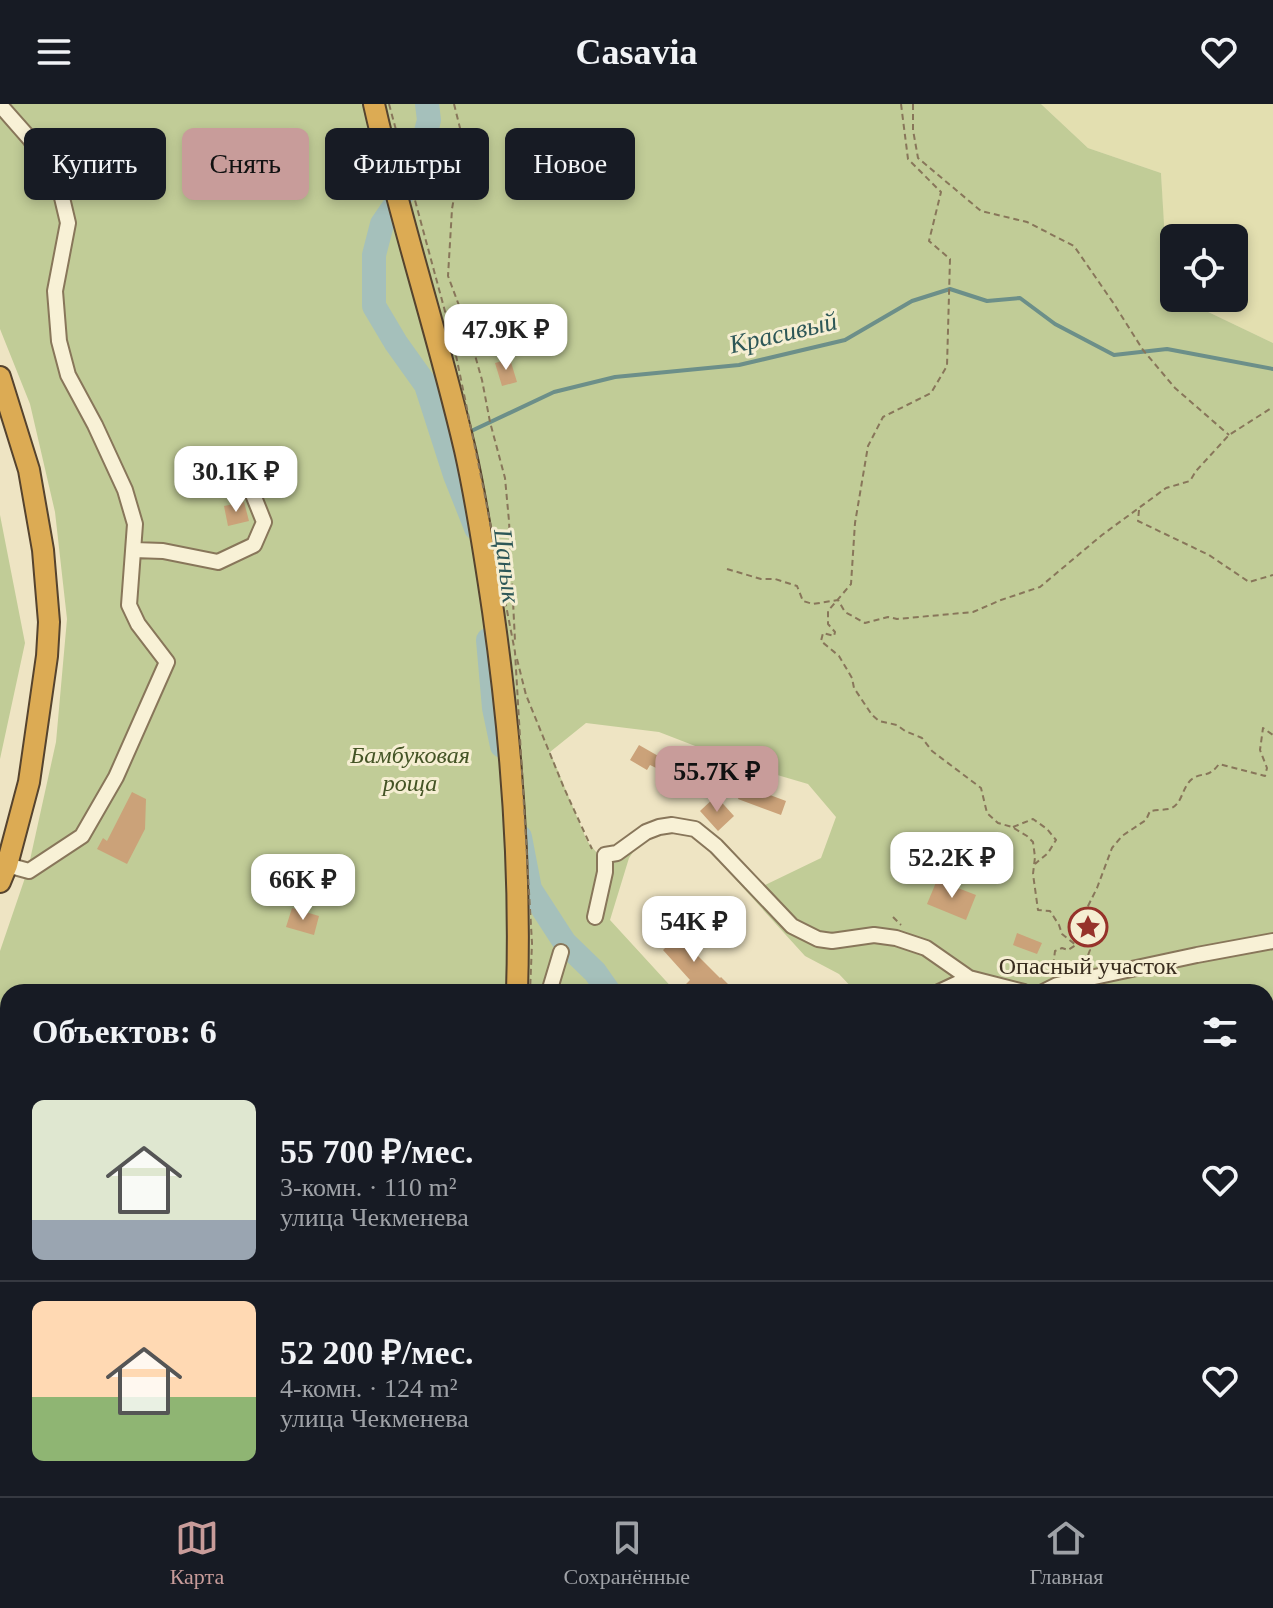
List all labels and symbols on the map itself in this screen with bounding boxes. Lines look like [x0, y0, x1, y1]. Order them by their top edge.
pin: 47.9K ₽ [432, 304, 580, 372]
water label: Красивый [725, 307, 840, 360]
pin: 30.1K ₽ [162, 446, 310, 514]
water label: Цанык [488, 526, 526, 606]
park label: Бамбуковая роща [349, 742, 470, 796]
pin: 55.7K ₽ [643, 746, 791, 814]
pin: 52.2K ₽ [878, 832, 1026, 900]
pin: 66K ₽ [247, 854, 359, 922]
pin: 54K ₽ [638, 896, 750, 964]
place icon: Опасный участок [1067, 906, 1109, 948]
place label: Опасный участок [999, 953, 1178, 979]

